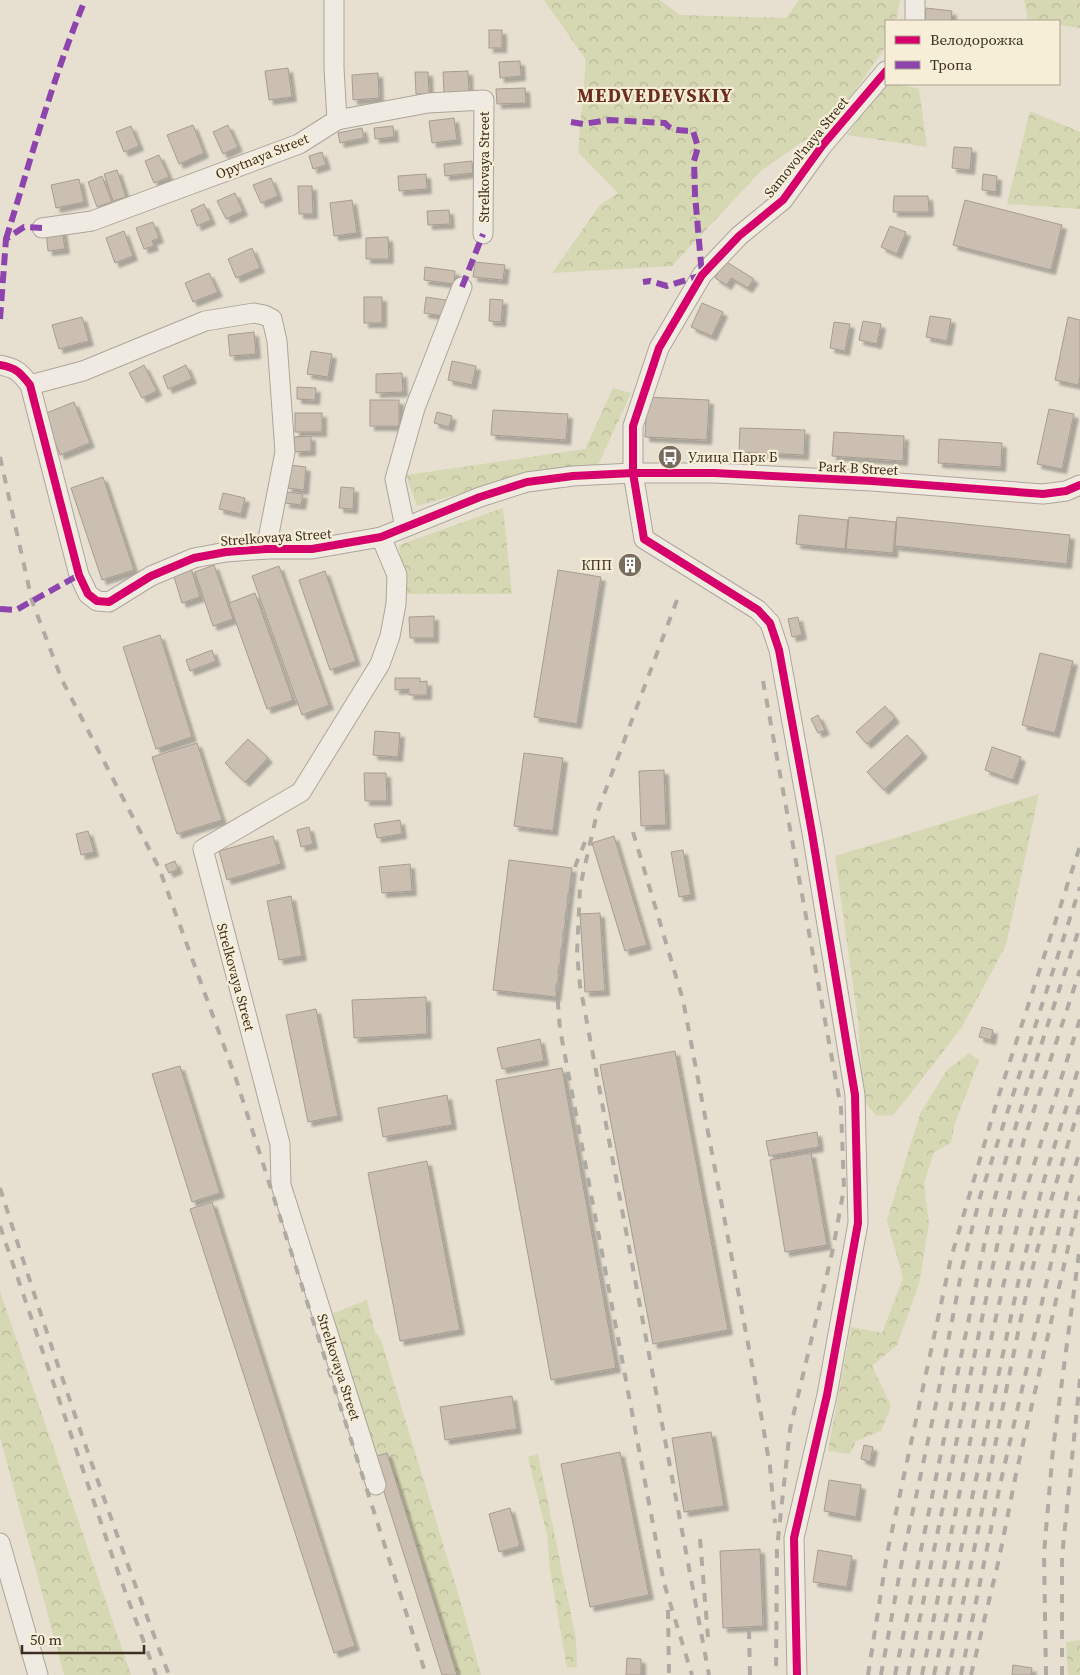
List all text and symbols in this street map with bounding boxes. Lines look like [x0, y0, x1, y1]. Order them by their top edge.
legend [885, 20, 1060, 85]
text: Велодорожка [930, 29, 1024, 50]
text: Тропа [930, 54, 972, 75]
district label: MEDVEDEVSKIY [577, 82, 733, 108]
street label: Samovol'naya Street [759, 92, 853, 202]
street label: Strelkovaya Street [474, 111, 494, 222]
street label: Opytnaya Street [212, 128, 312, 184]
bus stop icon: Улица Парк Б [657, 444, 683, 470]
place label: Улица Парк Б [688, 447, 778, 467]
street label: Park B Street [817, 456, 899, 480]
street label: Strelkovaya Street [220, 523, 332, 551]
building icon: КПП [617, 552, 643, 578]
place label: КПП [581, 555, 612, 575]
street label: Strelkovaya Street [212, 921, 260, 1034]
street label: Strelkovaya Street [312, 1311, 366, 1423]
scale bar [22, 1622, 145, 1654]
text: 50 m [30, 1629, 62, 1650]

